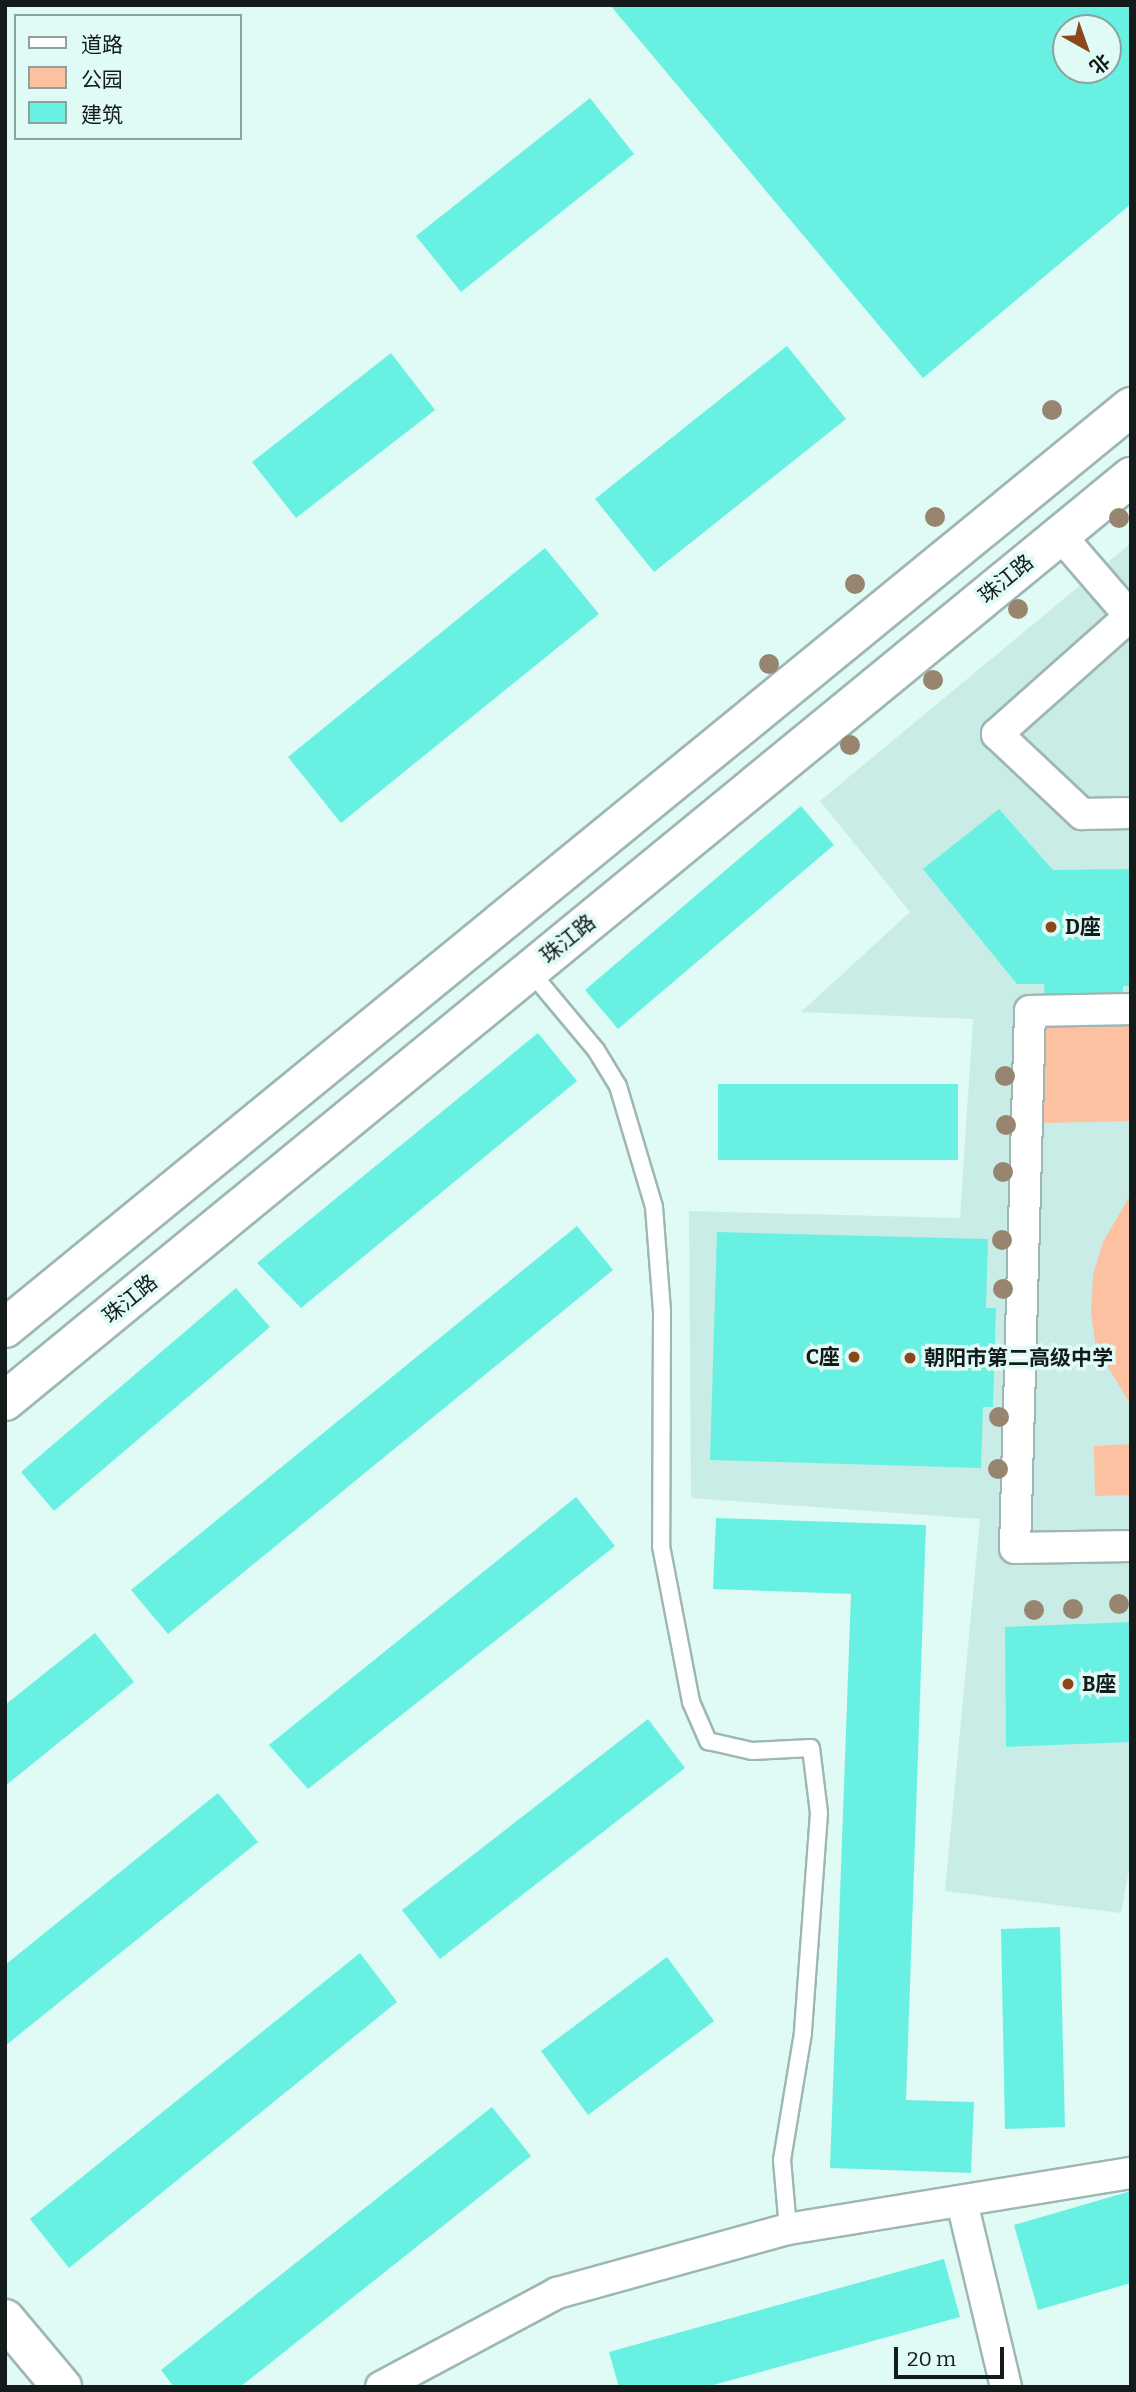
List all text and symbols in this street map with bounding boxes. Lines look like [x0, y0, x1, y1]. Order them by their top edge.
legend [14, 14, 242, 140]
north arrow [1052, 14, 1122, 84]
text: 道路 [81, 32, 123, 58]
text: 北 [1085, 49, 1114, 79]
text: 公园 [81, 67, 123, 93]
text: 建筑 [81, 102, 123, 128]
street label: 珠江路 [974, 549, 1038, 609]
street label: 珠江路 [536, 909, 600, 969]
place label: D座 [1065, 914, 1101, 940]
marker: D座 [1043, 919, 1059, 935]
street label: 珠江路 [98, 1269, 162, 1329]
place label: C座 [806, 1344, 840, 1370]
place label: 朝阳市第二高级中学 [924, 1345, 1113, 1371]
marker: C座 [846, 1349, 862, 1365]
marker: 朝阳市第二高级中学 [902, 1350, 918, 1366]
place label: B座 [1082, 1671, 1117, 1697]
marker: B座 [1060, 1676, 1076, 1692]
scale bar [898, 2332, 1008, 2376]
text: 20 m [907, 2346, 956, 2372]

